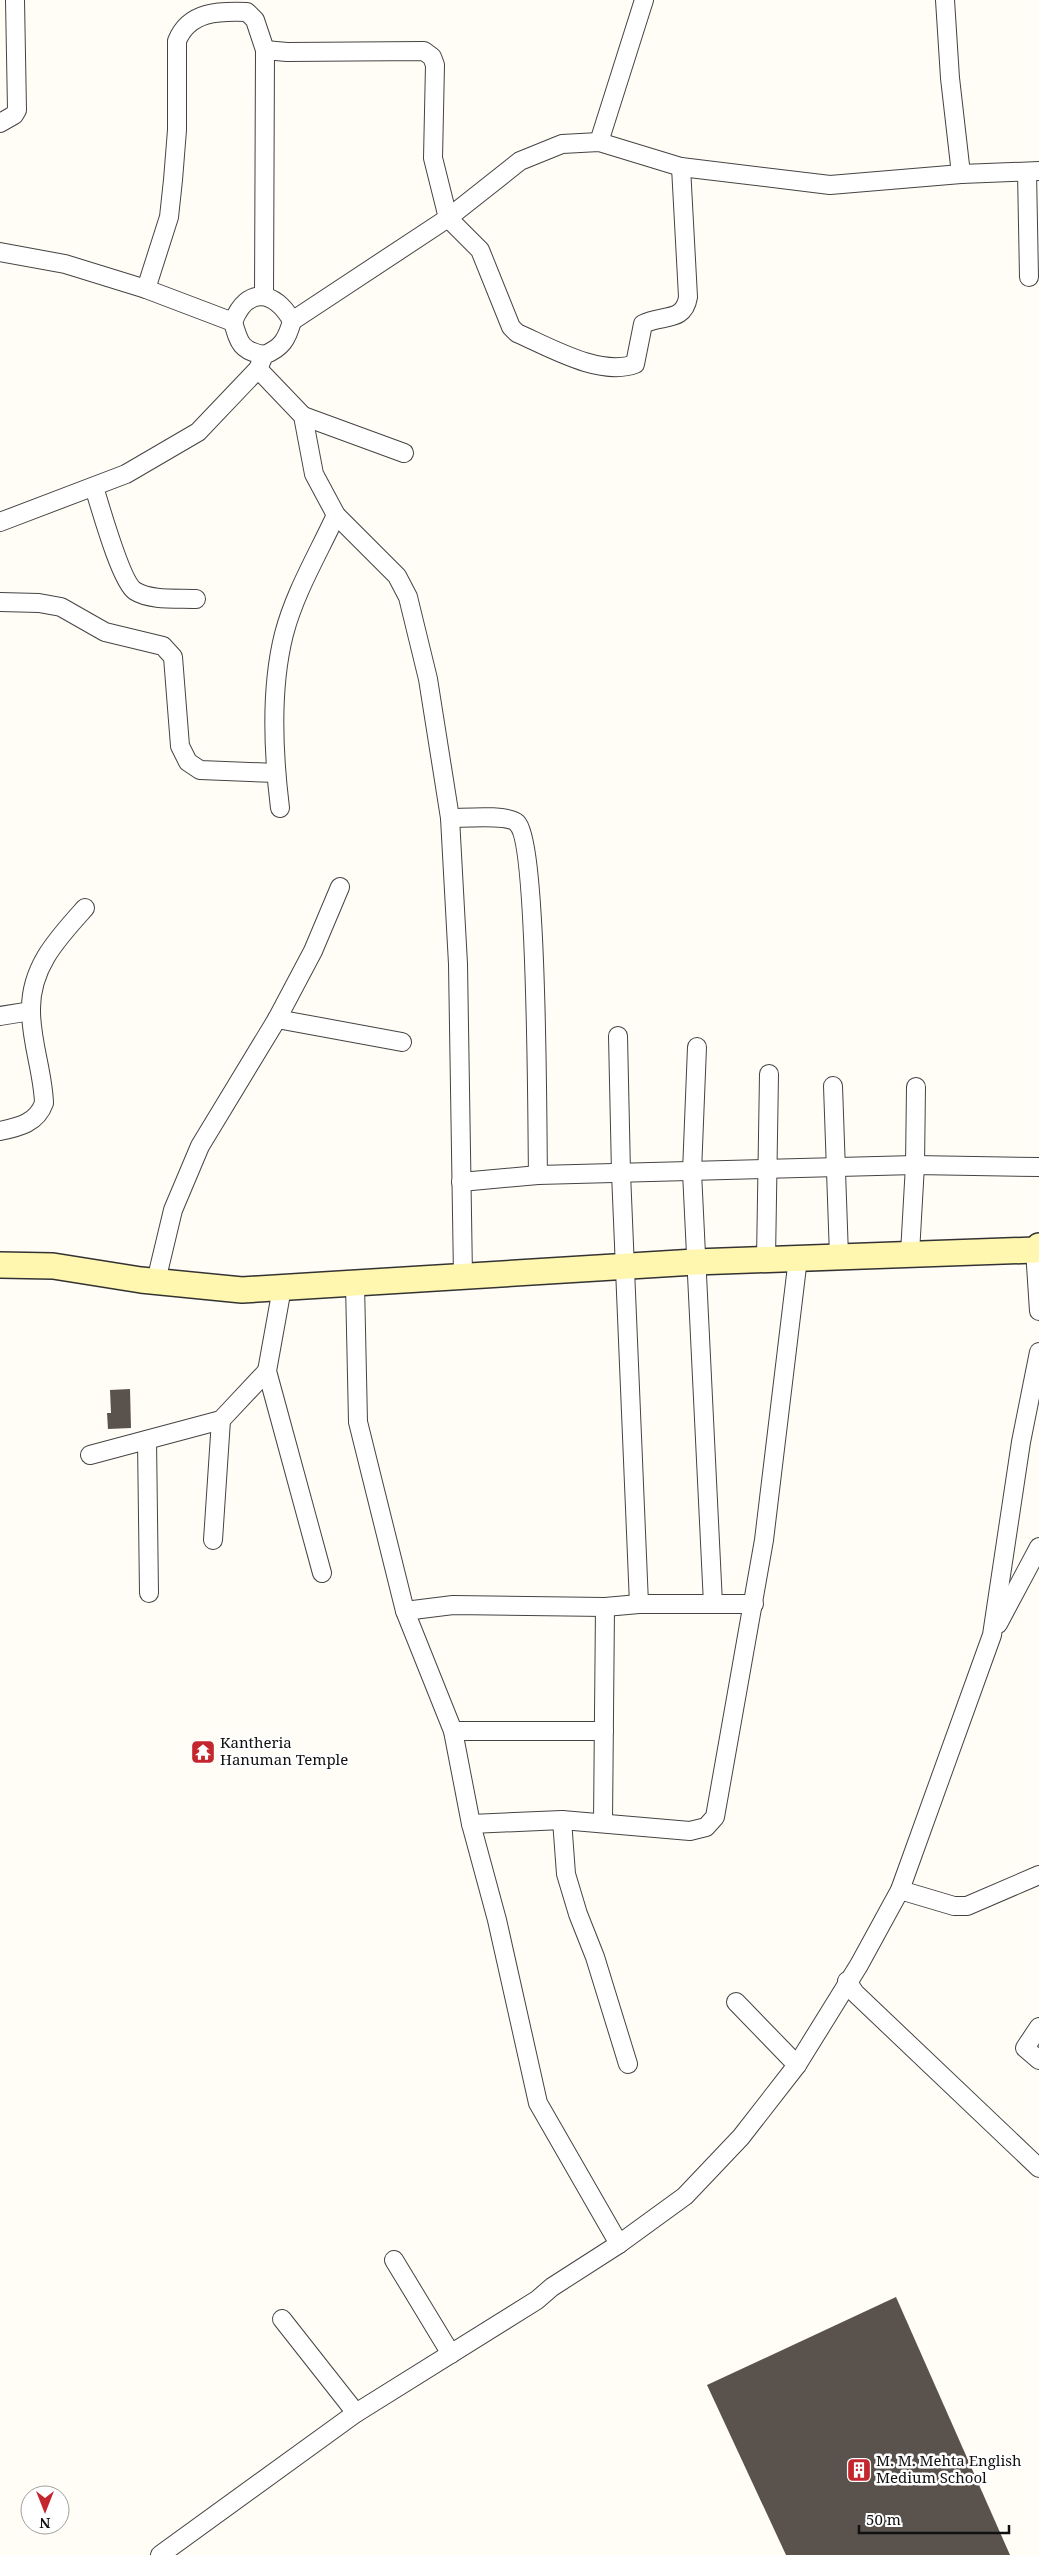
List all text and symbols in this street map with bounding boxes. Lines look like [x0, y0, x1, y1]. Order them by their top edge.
place label: Kantheria Hanuman Temple [220, 1732, 348, 1769]
temple icon: Kantheria Hanuman Temple [190, 1739, 216, 1765]
place label: M. M. Mehta English Medium School [876, 2450, 1022, 2487]
building icon: M. M. Mehta English Medium School [846, 2457, 872, 2483]
north arrow [20, 2485, 70, 2535]
scale bar [859, 2502, 1009, 2534]
text: 50 m [866, 2509, 901, 2529]
text: N [39, 2514, 51, 2533]

